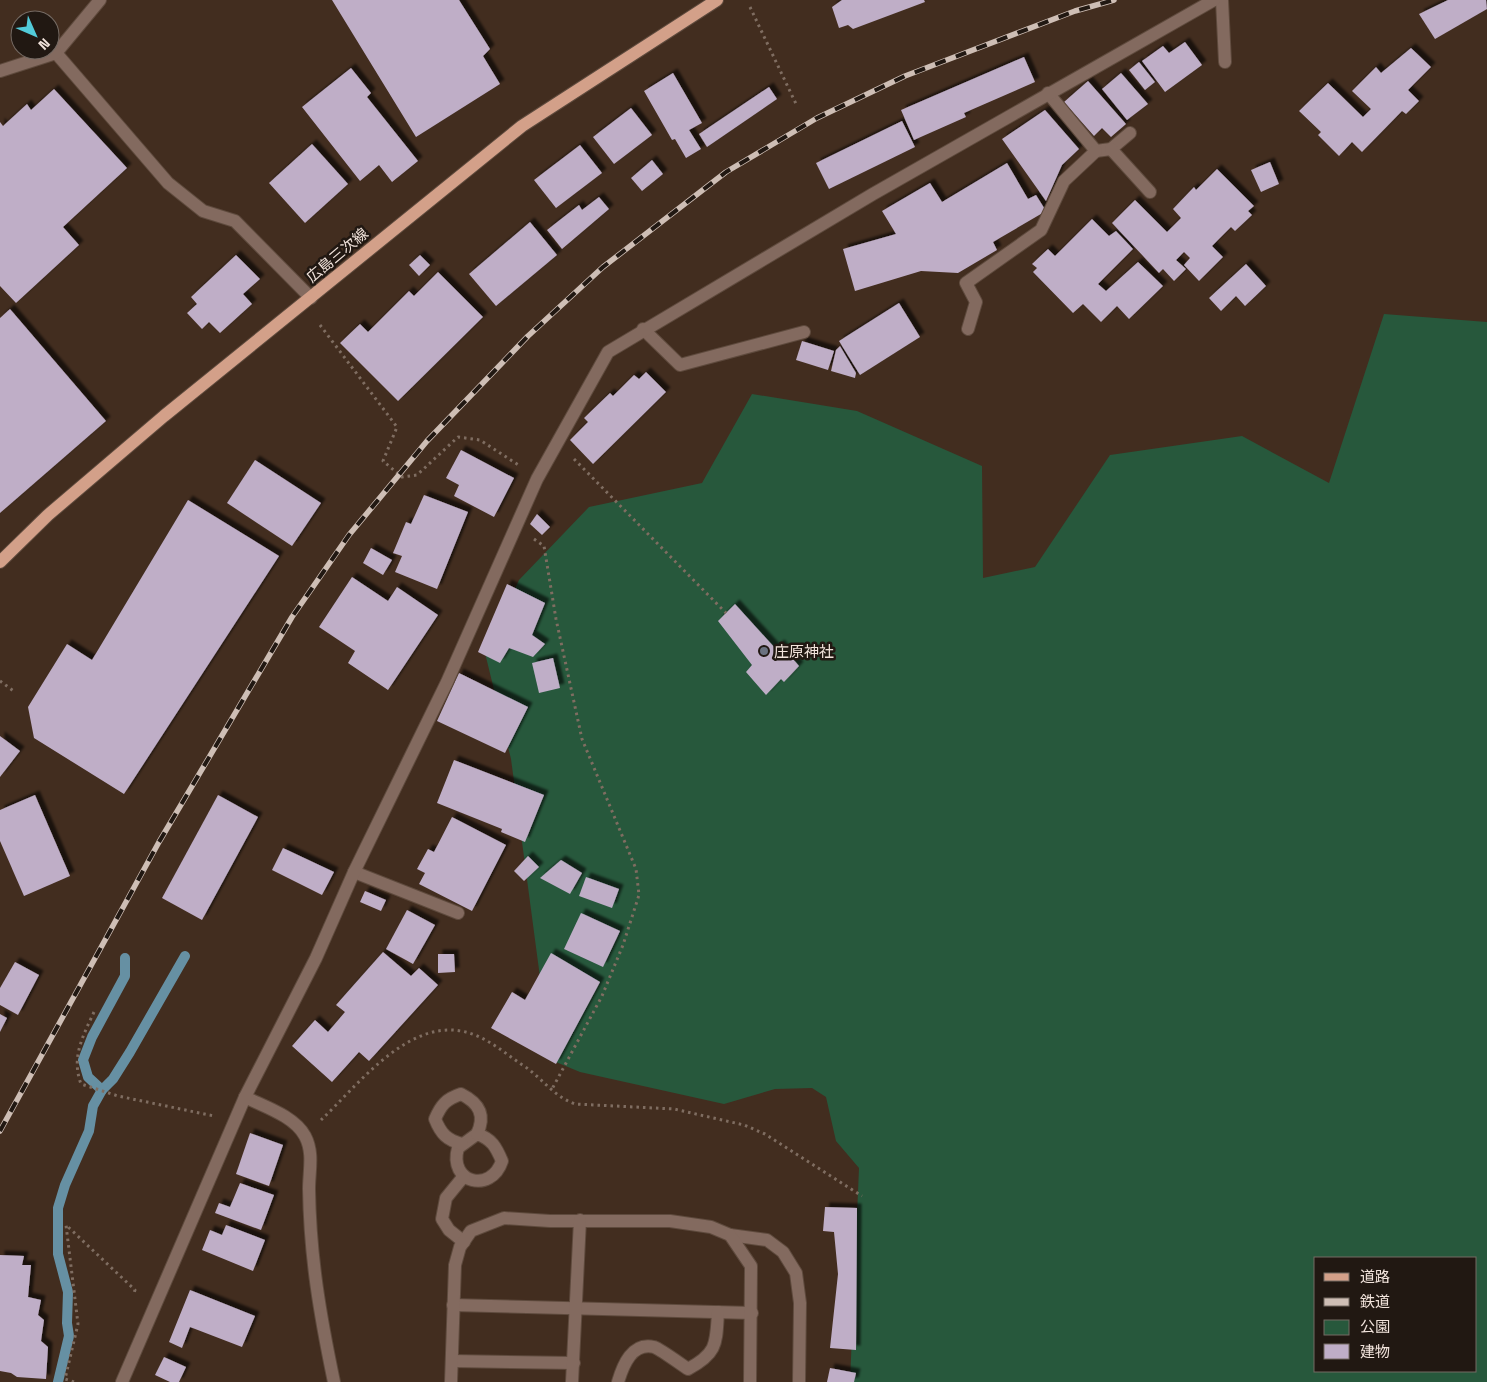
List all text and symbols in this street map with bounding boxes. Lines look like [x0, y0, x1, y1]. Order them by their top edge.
north arrow [10, 10, 60, 60]
text: N [35, 35, 54, 54]
street label: 広島三次線 [302, 224, 372, 286]
place label: 庄原神社 [774, 642, 834, 661]
marker: 庄原神社 [758, 645, 770, 657]
legend [1314, 1257, 1477, 1372]
text: 道路 [1360, 1267, 1390, 1286]
text: 鉄道 [1360, 1292, 1390, 1311]
text: 公園 [1360, 1317, 1390, 1336]
text: 建物 [1360, 1342, 1390, 1361]

